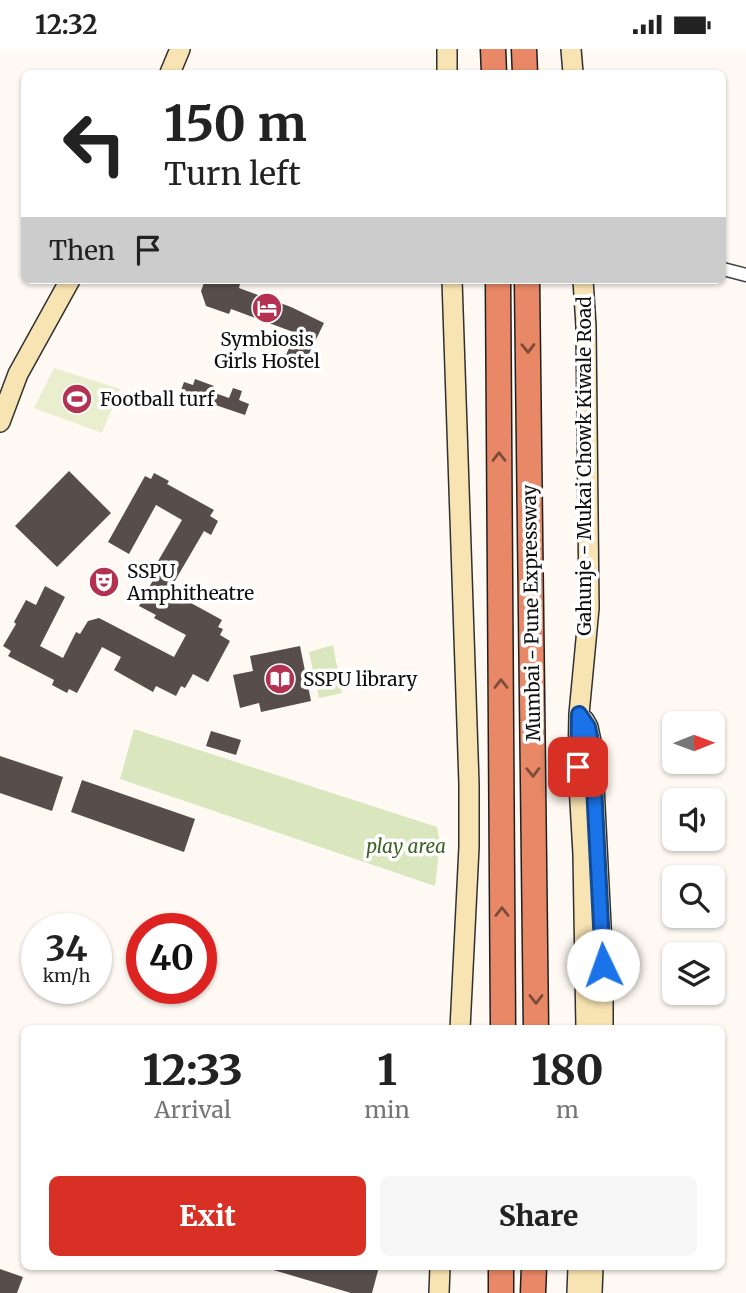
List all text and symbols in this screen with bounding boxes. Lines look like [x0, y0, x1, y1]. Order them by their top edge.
text: 12:32 [35, 8, 97, 41]
text: 150 m [164, 93, 307, 154]
icon: left [49, 98, 140, 189]
text: Turn left [164, 154, 301, 194]
icon: arrive [129, 231, 167, 269]
text: Then [49, 234, 115, 267]
hotel icon: Symbiosis Girls Hostel [250, 291, 284, 325]
street label: Gahunje - Mukai Chowk Kiwale Road [572, 296, 596, 636]
place label: Symbiosis Girls Hostel [214, 327, 320, 373]
one-way arrow [520, 343, 536, 354]
sports icon: Football turf [60, 382, 94, 416]
place label: Football turf [100, 387, 215, 411]
one-way arrow [491, 451, 507, 462]
street label: Mumbai - Pune Expressway [517, 484, 545, 742]
place label: SSPU Amphitheatre [126, 559, 254, 605]
theatre icon: SSPU Amphitheatre [87, 565, 121, 599]
library icon: SSPU library [263, 662, 297, 696]
place label: SSPU library [303, 667, 417, 691]
one-way arrow [493, 679, 509, 689]
north arrow [662, 711, 724, 773]
map controls [662, 711, 725, 1005]
pin [548, 737, 608, 797]
icon: arrive [559, 748, 597, 786]
one-way arrow [525, 767, 541, 777]
button: sound [662, 788, 725, 851]
park label: play area [366, 834, 446, 858]
button: search [662, 865, 725, 928]
one-way arrow [494, 906, 510, 917]
speed limit sign: 40 [126, 913, 217, 1004]
text: 34 [46, 927, 87, 971]
position arrow [566, 928, 640, 1002]
button: layers [662, 942, 725, 1005]
text: km/h [43, 964, 90, 987]
one-way arrow [528, 994, 544, 1005]
text: 12:33 [142, 1044, 243, 1096]
text: 1 [377, 1044, 397, 1096]
text: 180 [531, 1044, 604, 1096]
text: Arrival [154, 1095, 231, 1124]
text: min [364, 1095, 410, 1124]
text: m [556, 1095, 579, 1124]
button: Exit [49, 1176, 366, 1256]
button: Share [380, 1176, 697, 1256]

